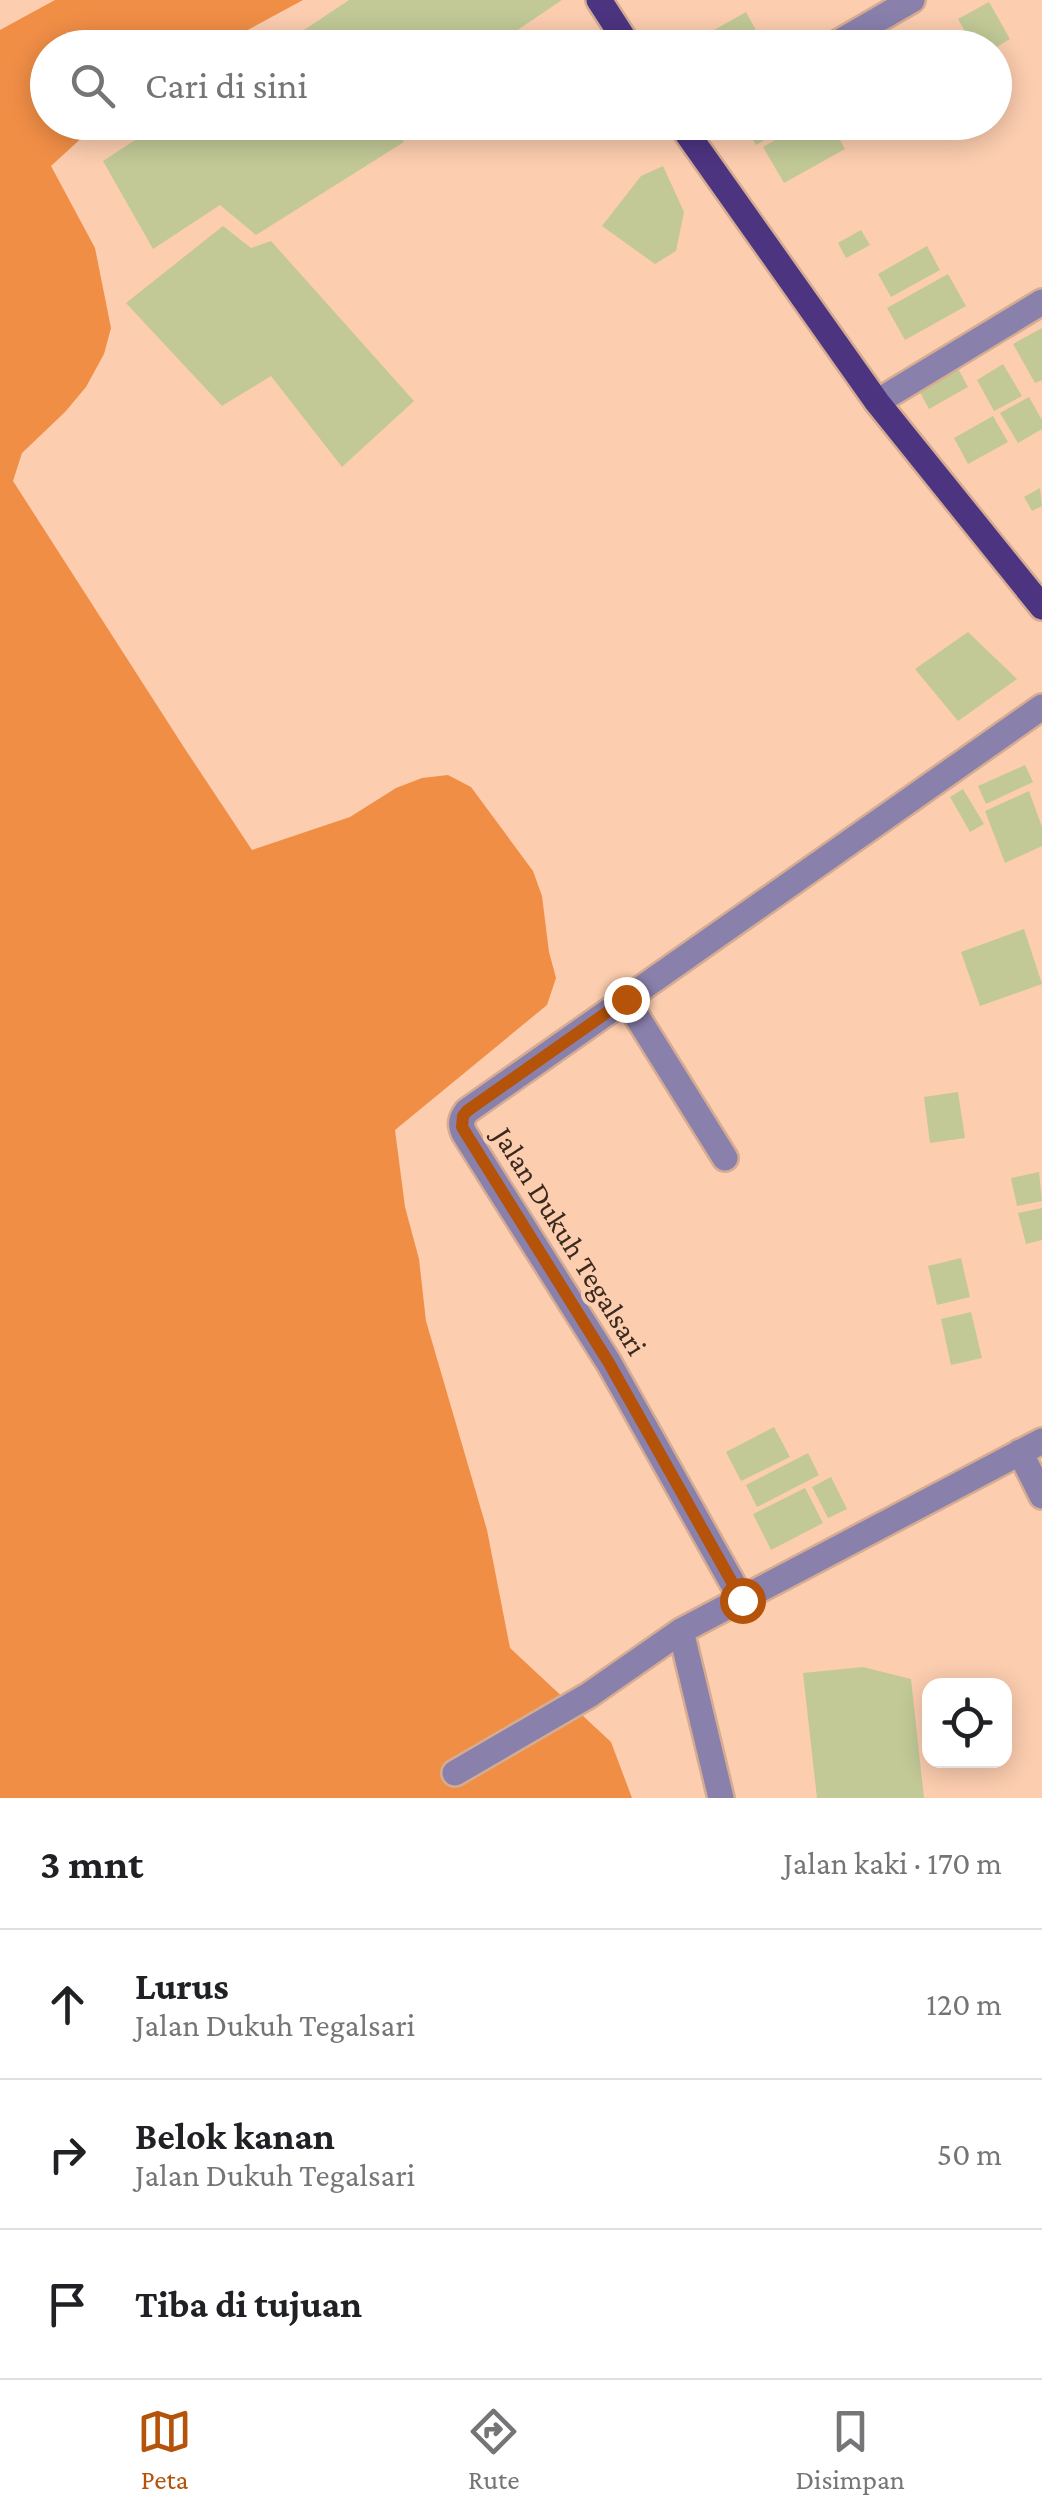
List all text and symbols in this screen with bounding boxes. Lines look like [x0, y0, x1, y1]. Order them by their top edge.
search box [30, 30, 1012, 140]
icon: search [65, 58, 120, 113]
text: Cari di sini [145, 64, 308, 106]
route end [604, 977, 650, 1023]
street label: Jalan Dukuh Tegalsari [484, 1118, 654, 1361]
route start [720, 1578, 766, 1624]
map controls [922, 1678, 1012, 1768]
button: locate [922, 1678, 1012, 1768]
text: 3 mnt [40, 1840, 143, 1887]
text: Jalan kaki · 170 m [783, 1845, 1002, 1881]
text: Lurus [135, 1965, 229, 2007]
icon: ahead [40, 1977, 95, 2032]
text: 120 m [926, 1986, 1002, 2022]
text: Jalan Dukuh Tegalsari [135, 2007, 415, 2043]
text: Belok kanan [135, 2115, 335, 2157]
icon: right [40, 2127, 95, 2182]
text: 50 m [937, 2136, 1002, 2172]
text: Jalan Dukuh Tegalsari [135, 2157, 415, 2193]
icon: arrive [40, 2277, 95, 2332]
text: Tiba di tujuan [135, 2283, 362, 2325]
tab: Peta [137, 2404, 192, 2495]
tab: Rute [466, 2404, 521, 2495]
tab: Disimpan [795, 2404, 905, 2495]

